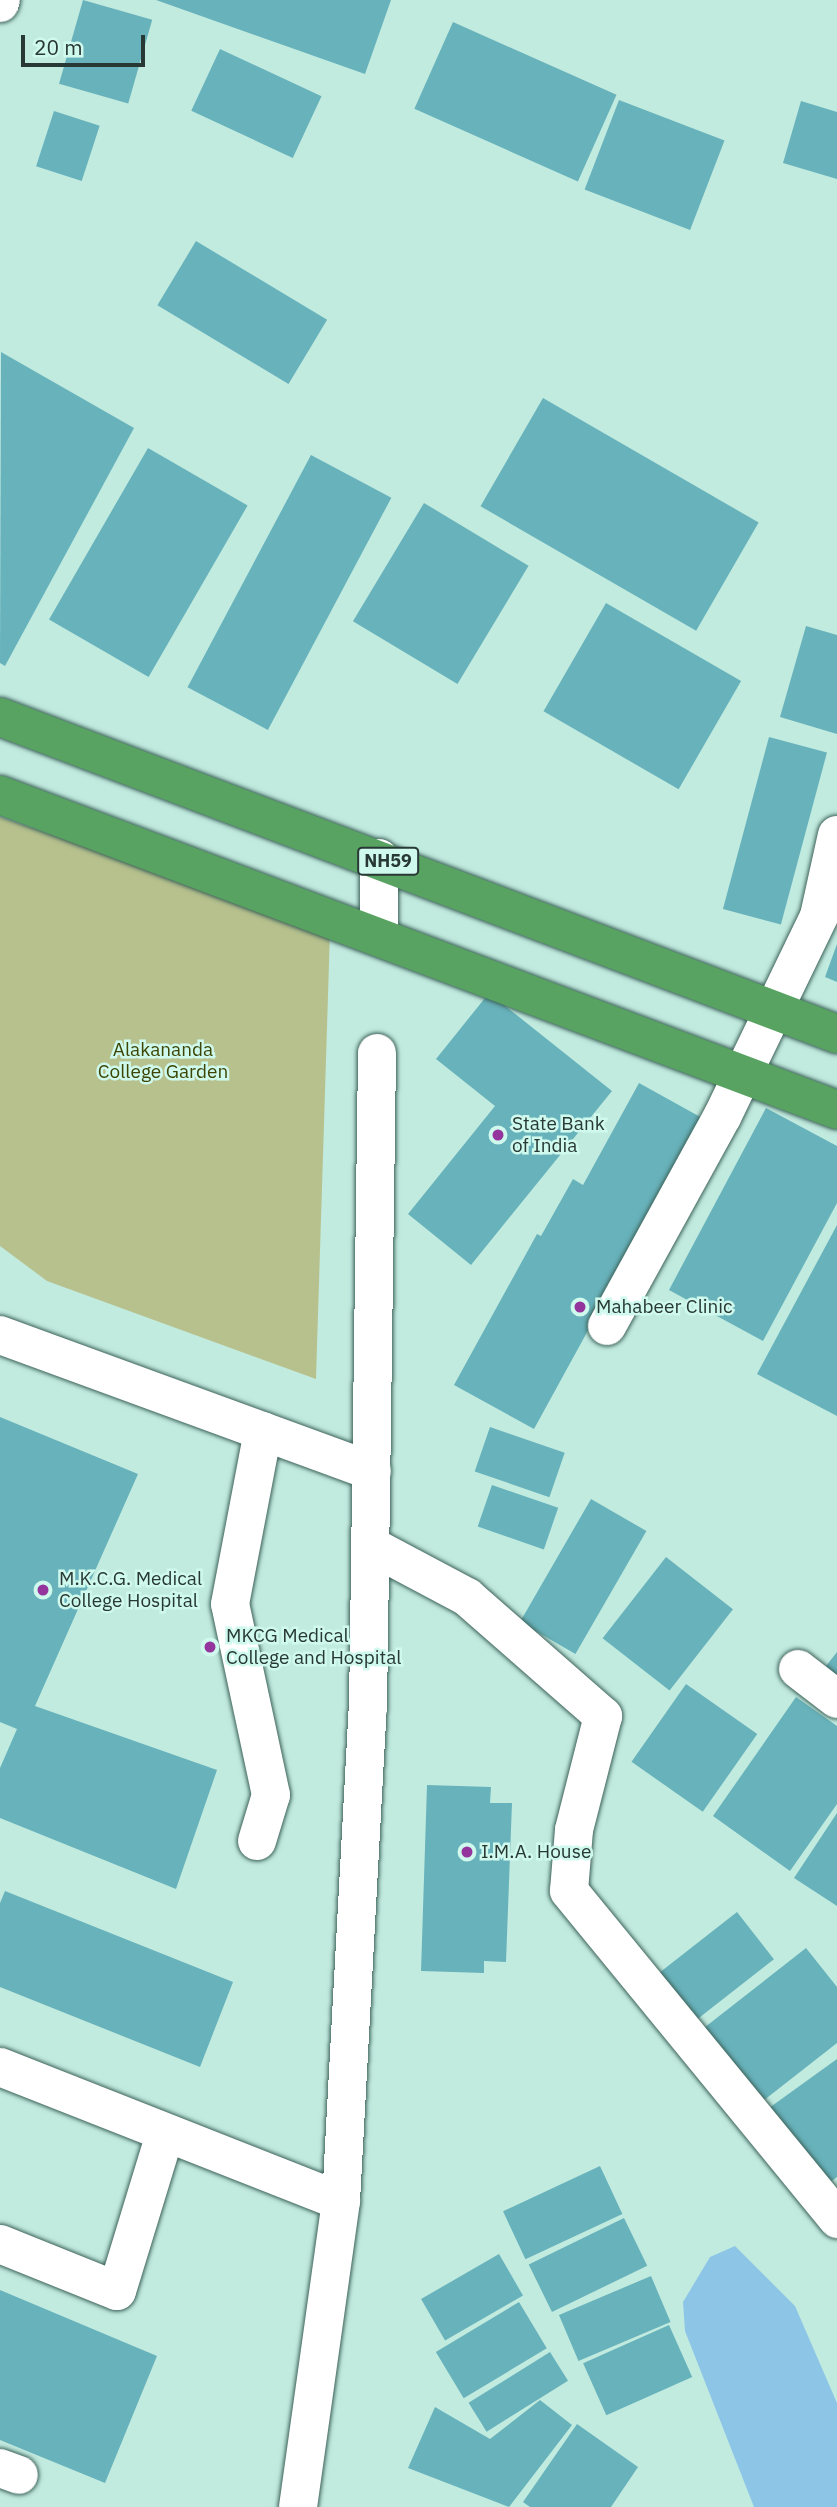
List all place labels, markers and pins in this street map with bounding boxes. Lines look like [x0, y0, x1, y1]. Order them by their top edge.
place label: State Bank of India [512, 1113, 605, 1157]
marker: State Bank of India [490, 1127, 506, 1143]
place label: Mahabeer Clinic [596, 1296, 733, 1318]
marker: Mahabeer Clinic [570, 1297, 590, 1317]
place label: M.K.C.G. Medical College Hospital [59, 1568, 202, 1612]
marker: M.K.C.G. Medical College Hospital [33, 1580, 53, 1600]
place label: MKCG Medical College and Hospital [226, 1625, 401, 1669]
marker: MKCG Medical College and Hospital [200, 1637, 220, 1657]
place label: I.M.A. House [481, 1841, 591, 1863]
marker: I.M.A. House [459, 1844, 475, 1860]

